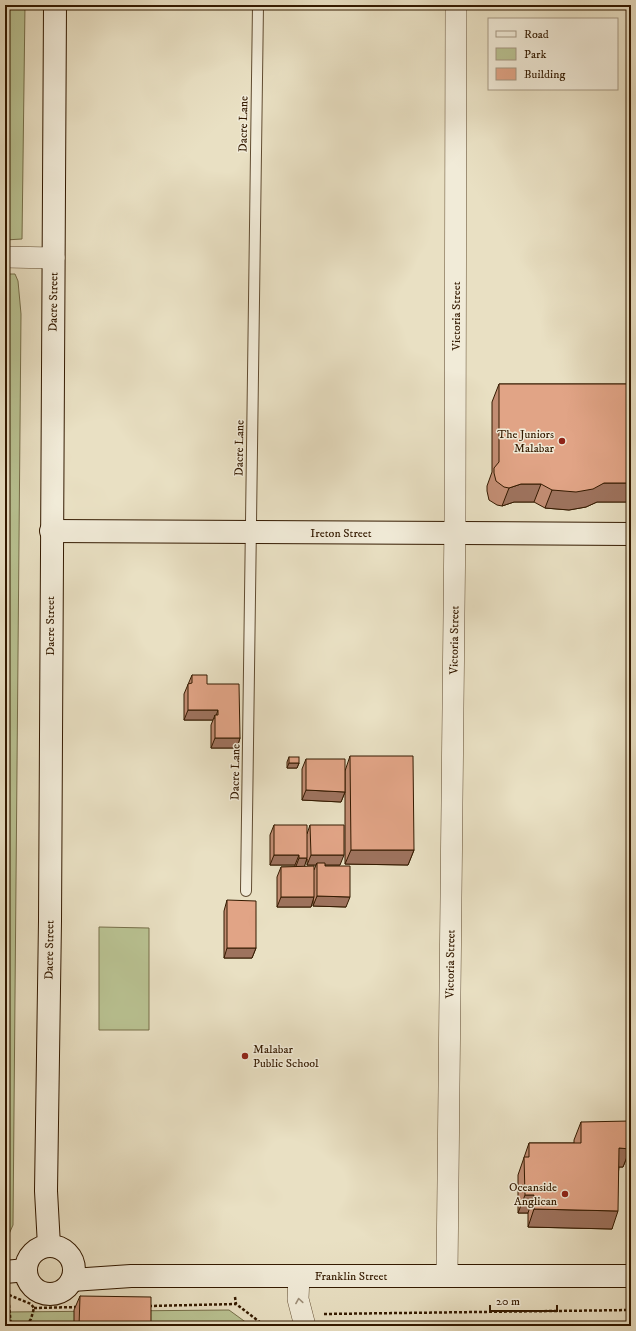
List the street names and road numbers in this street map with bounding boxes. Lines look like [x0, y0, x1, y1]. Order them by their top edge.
street label: Dacre Lane [236, 96, 251, 152]
street label: Dacre Street [45, 272, 62, 332]
street label: Victoria Street [449, 281, 464, 352]
street label: Dacre Lane [232, 420, 247, 476]
street label: Ireton Street [310, 526, 372, 541]
street label: Dacre Street [43, 596, 58, 656]
street label: Victoria Street [446, 605, 463, 676]
street label: Dacre Lane [228, 744, 243, 800]
street label: Dacre Street [41, 920, 58, 980]
street label: Victoria Street [442, 929, 459, 1000]
street label: Franklin Street [315, 1269, 387, 1284]

